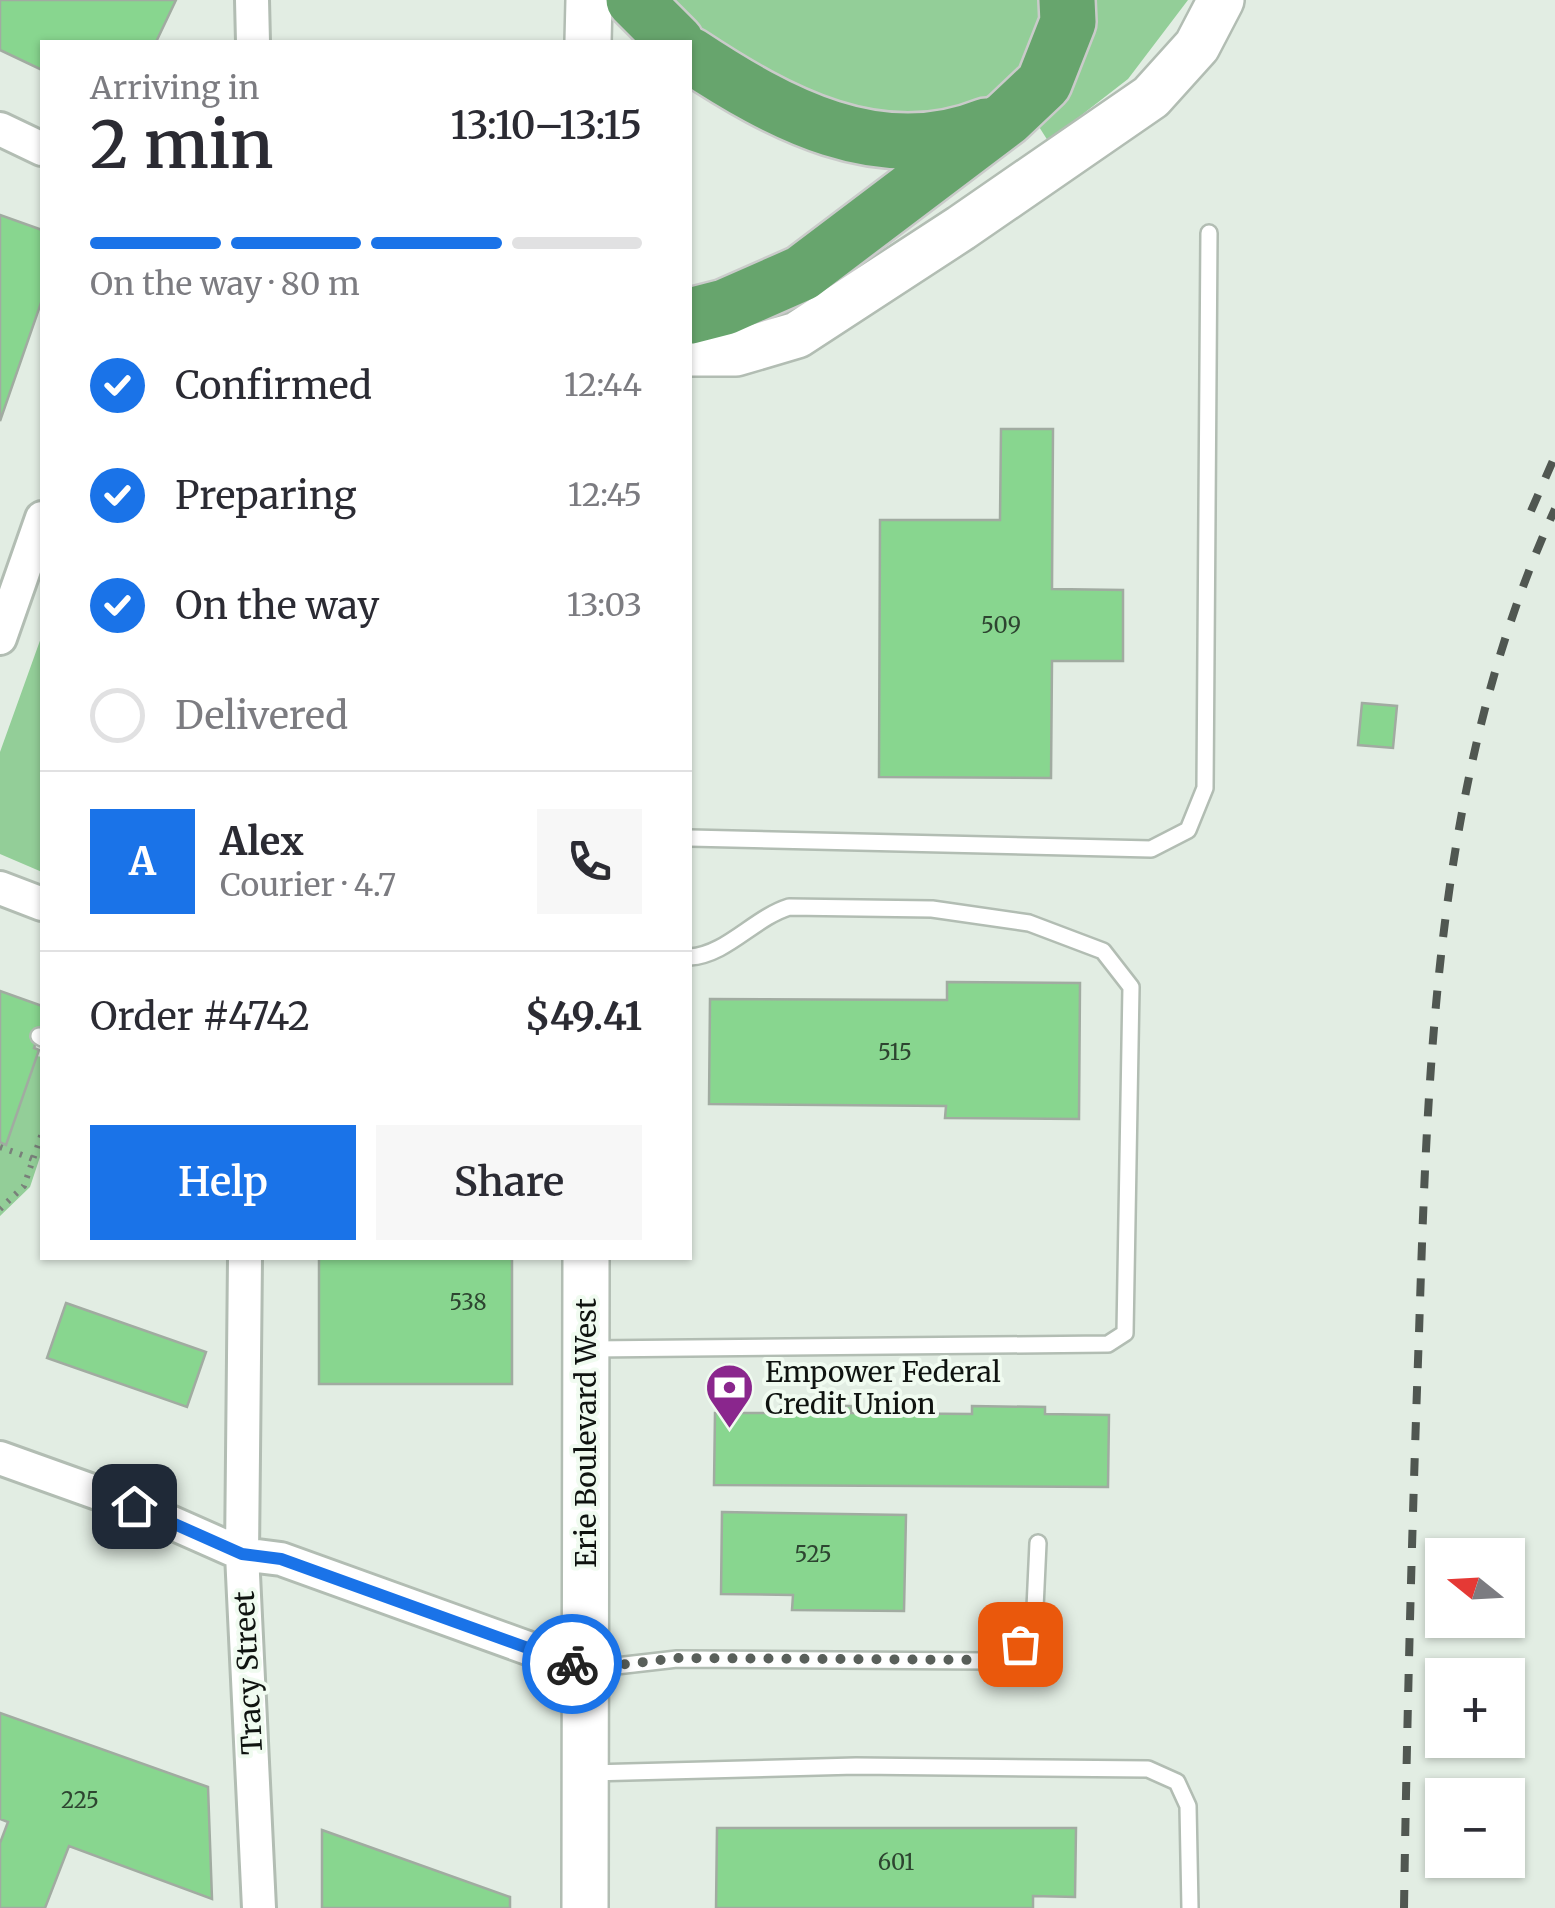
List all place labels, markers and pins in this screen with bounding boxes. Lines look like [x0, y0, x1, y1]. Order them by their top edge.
place label: Empower Federal Credit Union [765, 1354, 1001, 1422]
bank icon: Empower Federal Credit Union [704, 1362, 756, 1430]
pin [92, 1464, 177, 1549]
pin [978, 1602, 1063, 1687]

